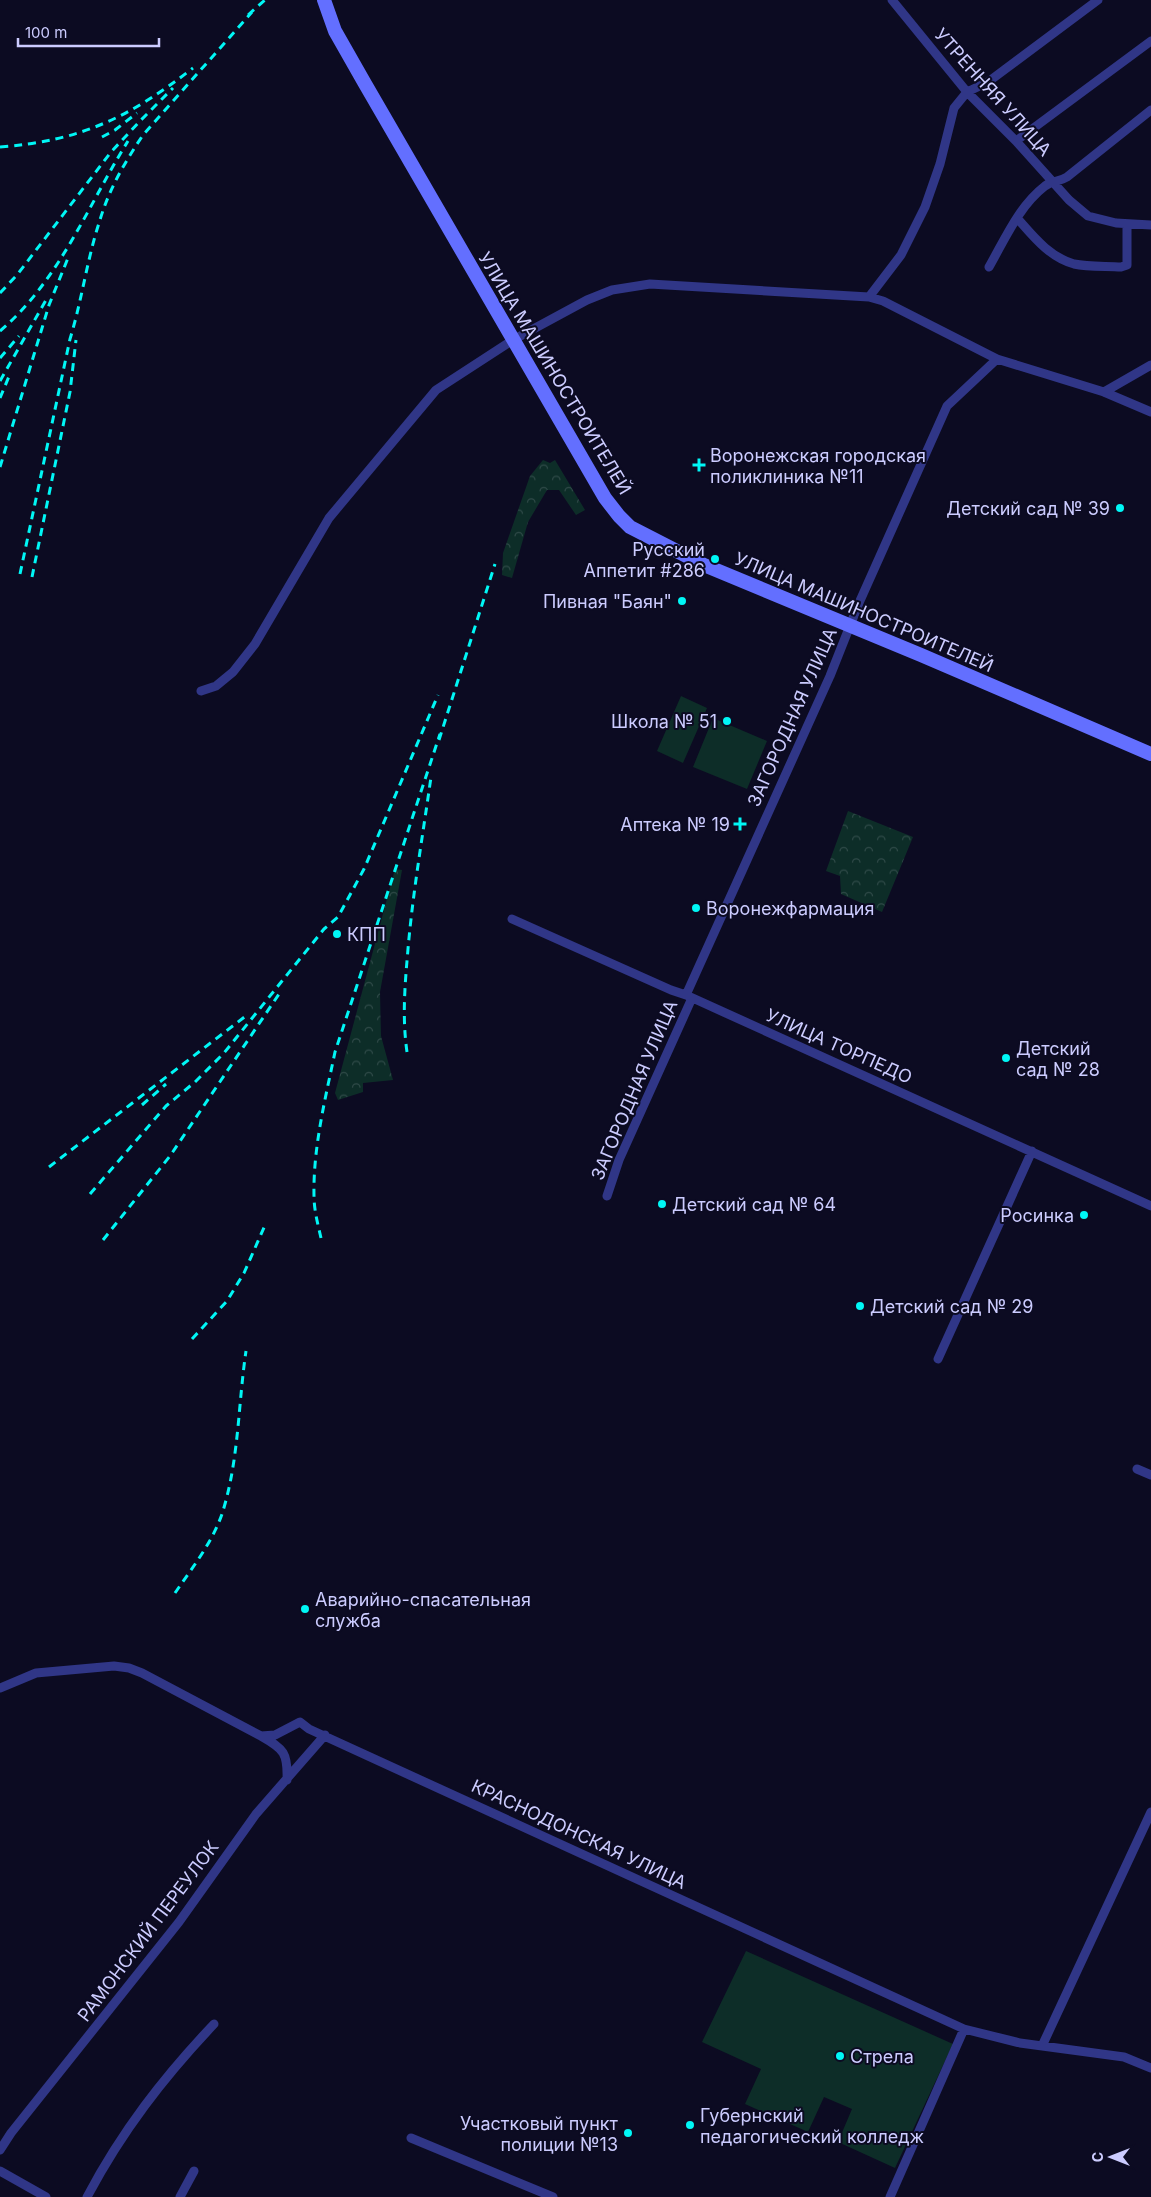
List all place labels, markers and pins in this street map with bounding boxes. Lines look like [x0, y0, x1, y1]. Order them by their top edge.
place label: Воронежская городская поликлиника №11 [710, 445, 926, 487]
marker: Воронежская городская поликлиника №11 [692, 458, 706, 472]
place label: Детский сад № 39 [946, 498, 1110, 519]
marker: Детский сад № 39 [1114, 502, 1126, 514]
place label: Русский Аппетит #286 [583, 539, 705, 581]
marker: Русский Аппетит #286 [709, 553, 721, 565]
place label: Пивная "Баян" [543, 591, 672, 612]
marker: Пивная "Баян" [676, 595, 688, 607]
place label: Школа № 51 [611, 711, 717, 732]
marker: Школа № 51 [721, 715, 733, 727]
place label: Аптека № 19 [620, 814, 730, 835]
marker: Аптека № 19 [734, 818, 746, 830]
place label: Воронежфармация [706, 898, 874, 919]
marker: Воронежфармация [690, 902, 702, 914]
place label: КПП [347, 924, 386, 945]
marker: КПП [331, 928, 343, 940]
place label: Детский сад № 28 [1016, 1038, 1100, 1080]
marker: Детский сад № 28 [1000, 1052, 1012, 1064]
place label: Детский сад № 64 [672, 1194, 836, 1215]
marker: Детский сад № 64 [656, 1198, 668, 1210]
place label: Росинка [1000, 1205, 1074, 1226]
marker: Росинка [1078, 1209, 1090, 1221]
place label: Детский сад № 29 [870, 1296, 1034, 1317]
marker: Детский сад № 29 [854, 1300, 866, 1312]
place label: Аварийно-спасательная служба [315, 1589, 531, 1631]
marker: Аварийно-спасательная служба [299, 1603, 311, 1615]
place label: Стрела [850, 2046, 914, 2067]
marker: Стрела [834, 2050, 846, 2062]
place label: Губернский педагогический колледж [700, 2105, 924, 2147]
place label: Участковый пункт полиции №13 [460, 2113, 619, 2155]
marker: Губернский педагогический колледж [684, 2119, 696, 2131]
marker: Участковый пункт полиции №13 [622, 2127, 634, 2139]

